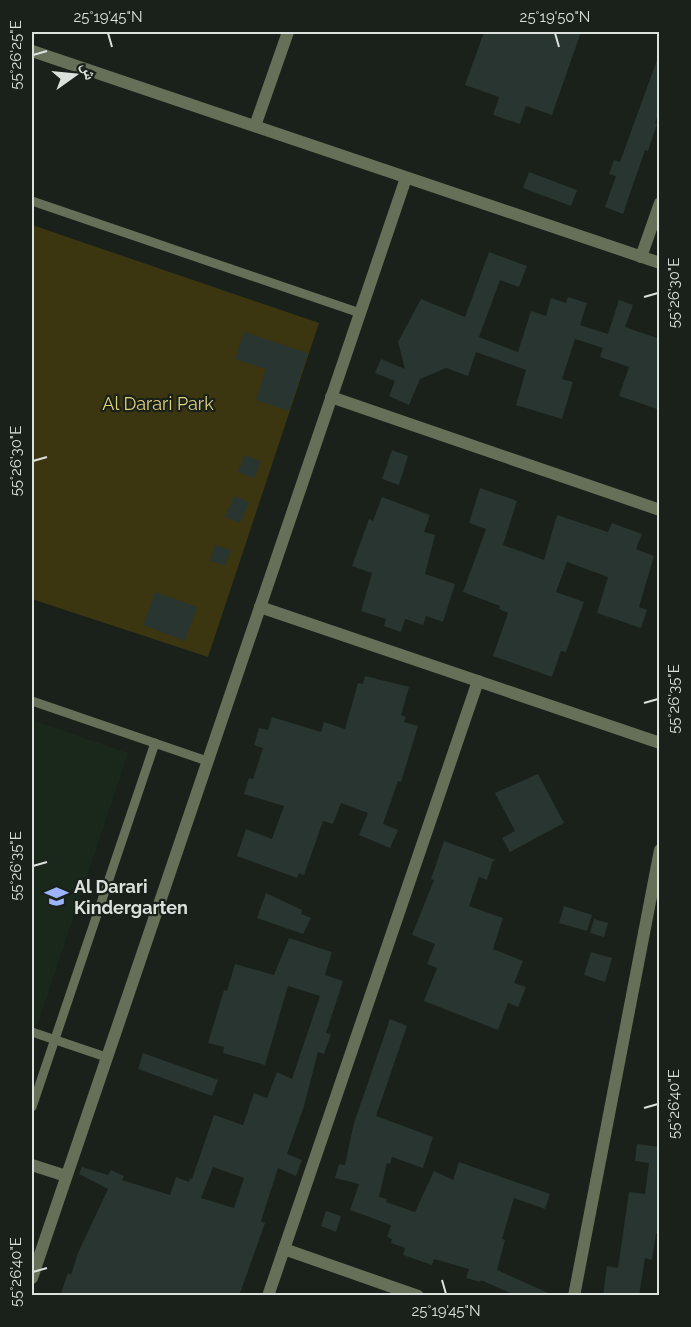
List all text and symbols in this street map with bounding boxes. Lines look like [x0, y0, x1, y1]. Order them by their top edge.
text: 25°19'45"N [74, 8, 143, 26]
text: 25°19'50"N [520, 8, 590, 26]
text: 55°26'25"E [7, 20, 25, 90]
north arrow [45, 45, 105, 105]
text: ش [78, 61, 100, 82]
text: 55°26'30"E [665, 258, 683, 328]
park label: Al Darari Park [102, 393, 214, 414]
text: 55°26'30"E [7, 426, 25, 496]
text: 55°26'35"E [665, 664, 683, 734]
text: 55°26'35"E [7, 831, 25, 901]
place label: Al Darari Kindergarten [74, 876, 188, 918]
school or university icon: Al Darari Kindergarten [43, 884, 69, 910]
text: 55°26'40"E [665, 1069, 683, 1139]
text: 55°26'40"E [7, 1237, 25, 1307]
text: 25°19'45"N [412, 1302, 481, 1320]

